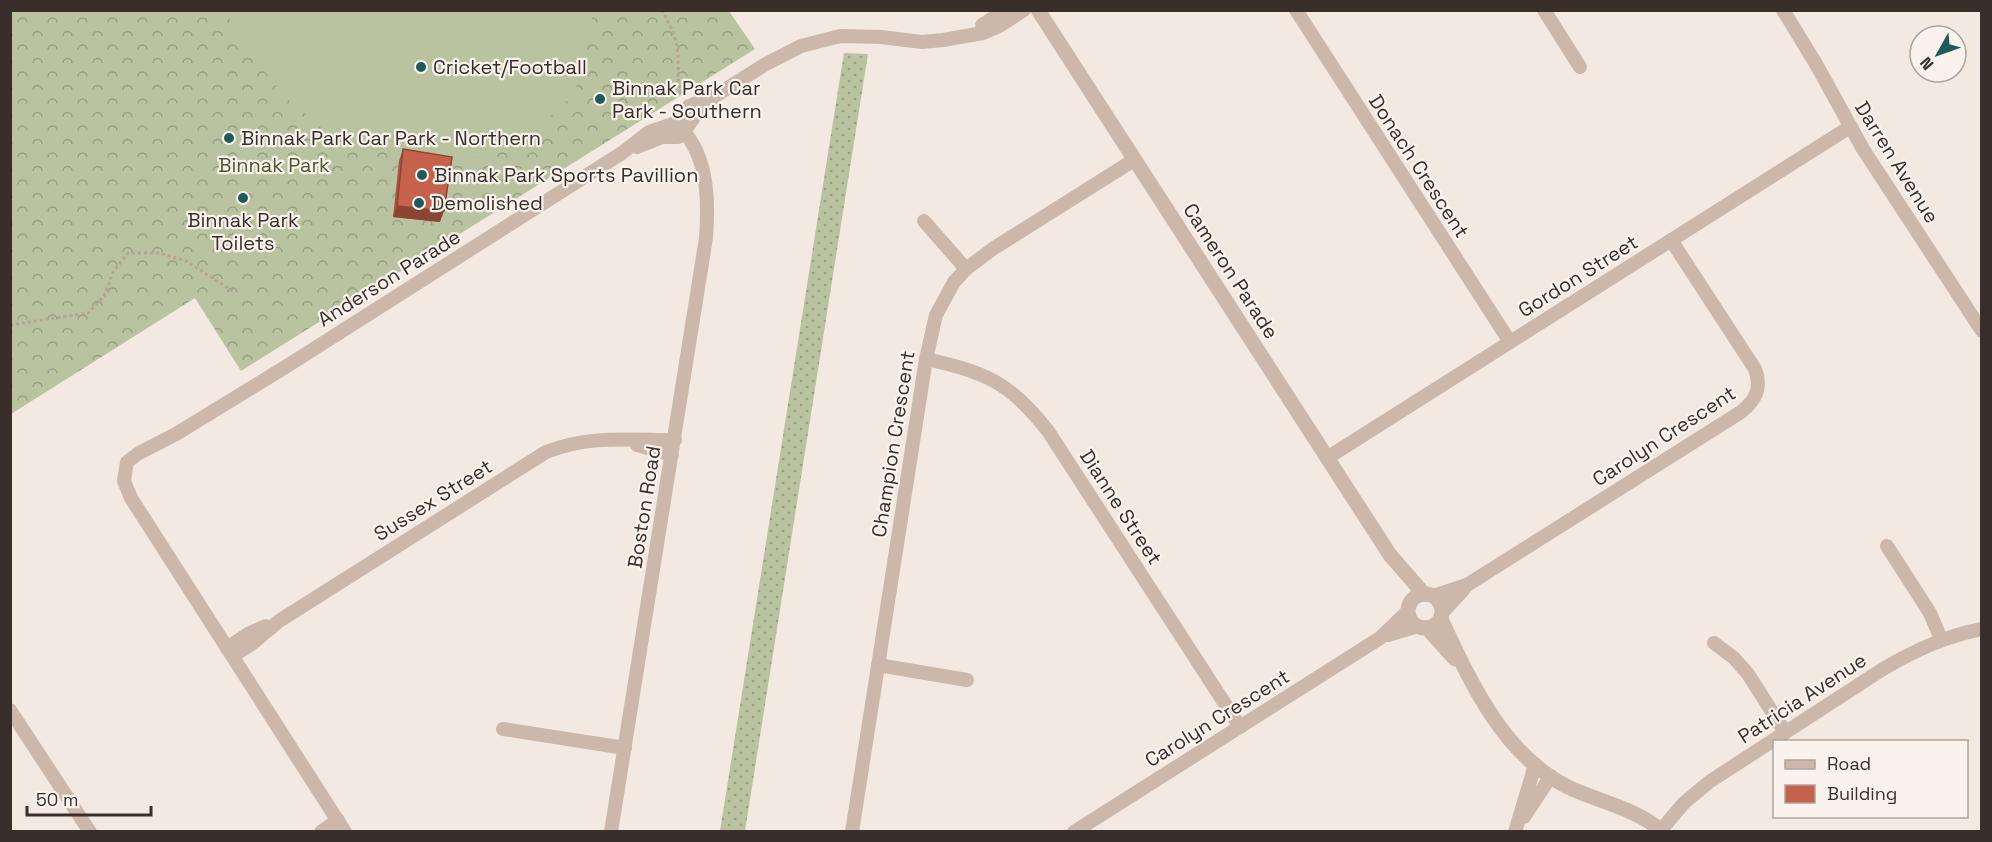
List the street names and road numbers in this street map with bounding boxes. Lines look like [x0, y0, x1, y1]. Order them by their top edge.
street label: Donach Crescent [1363, 89, 1475, 243]
street label: Darren Avenue [1849, 96, 1945, 228]
street label: Cameron Parade [1177, 198, 1285, 344]
street label: Anderson Parade [313, 224, 465, 332]
street label: Gordon Street [1513, 229, 1643, 323]
street label: Champion Crescent [865, 349, 921, 539]
street label: Carolyn Crescent [1587, 380, 1741, 492]
street label: Boston Road [621, 444, 667, 570]
street label: Dianne Street [1074, 444, 1168, 570]
street label: Sussex Street [369, 453, 497, 547]
street label: Patricia Avenue [1733, 647, 1871, 749]
street label: Carolyn Crescent [1140, 663, 1294, 773]

